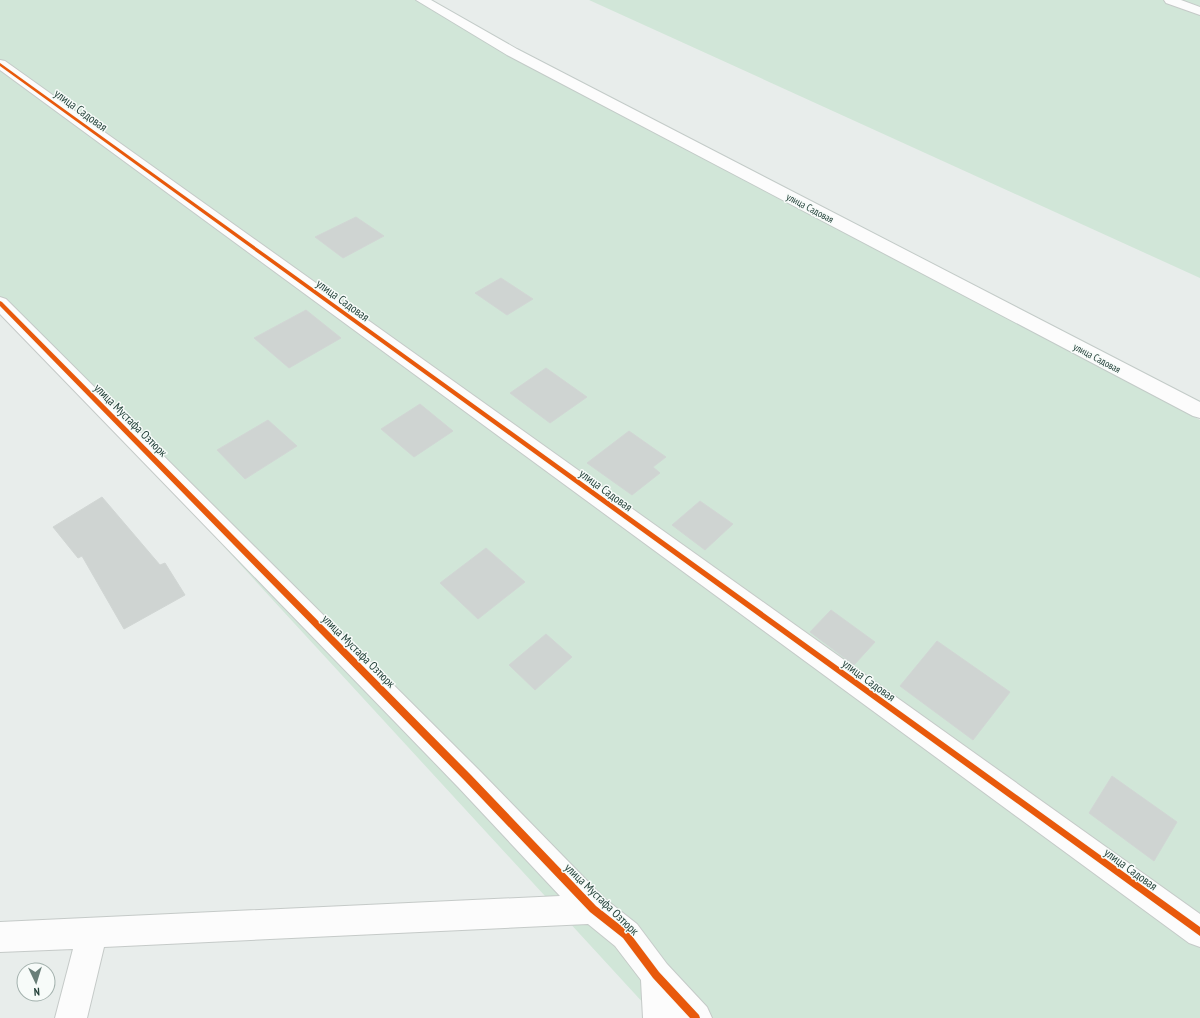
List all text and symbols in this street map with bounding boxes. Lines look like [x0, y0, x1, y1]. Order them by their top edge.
street label: улица Садовая [51, 86, 111, 135]
street label: улица Садовая [784, 190, 836, 226]
street label: улица Садовая [313, 276, 373, 325]
street label: улица Садовая [1071, 340, 1123, 376]
street label: улица Мустафа Озтюрк [91, 380, 171, 460]
street label: улица Садовая [576, 466, 636, 515]
street label: улица Мустафа Озтюрк [319, 611, 399, 691]
street label: улица Садовая [839, 656, 899, 705]
street label: улица Садовая [1101, 845, 1161, 894]
street label: улица Мустафа Озтюрк [562, 860, 643, 938]
north arrow [16, 962, 56, 1002]
text: N [33, 985, 40, 999]

